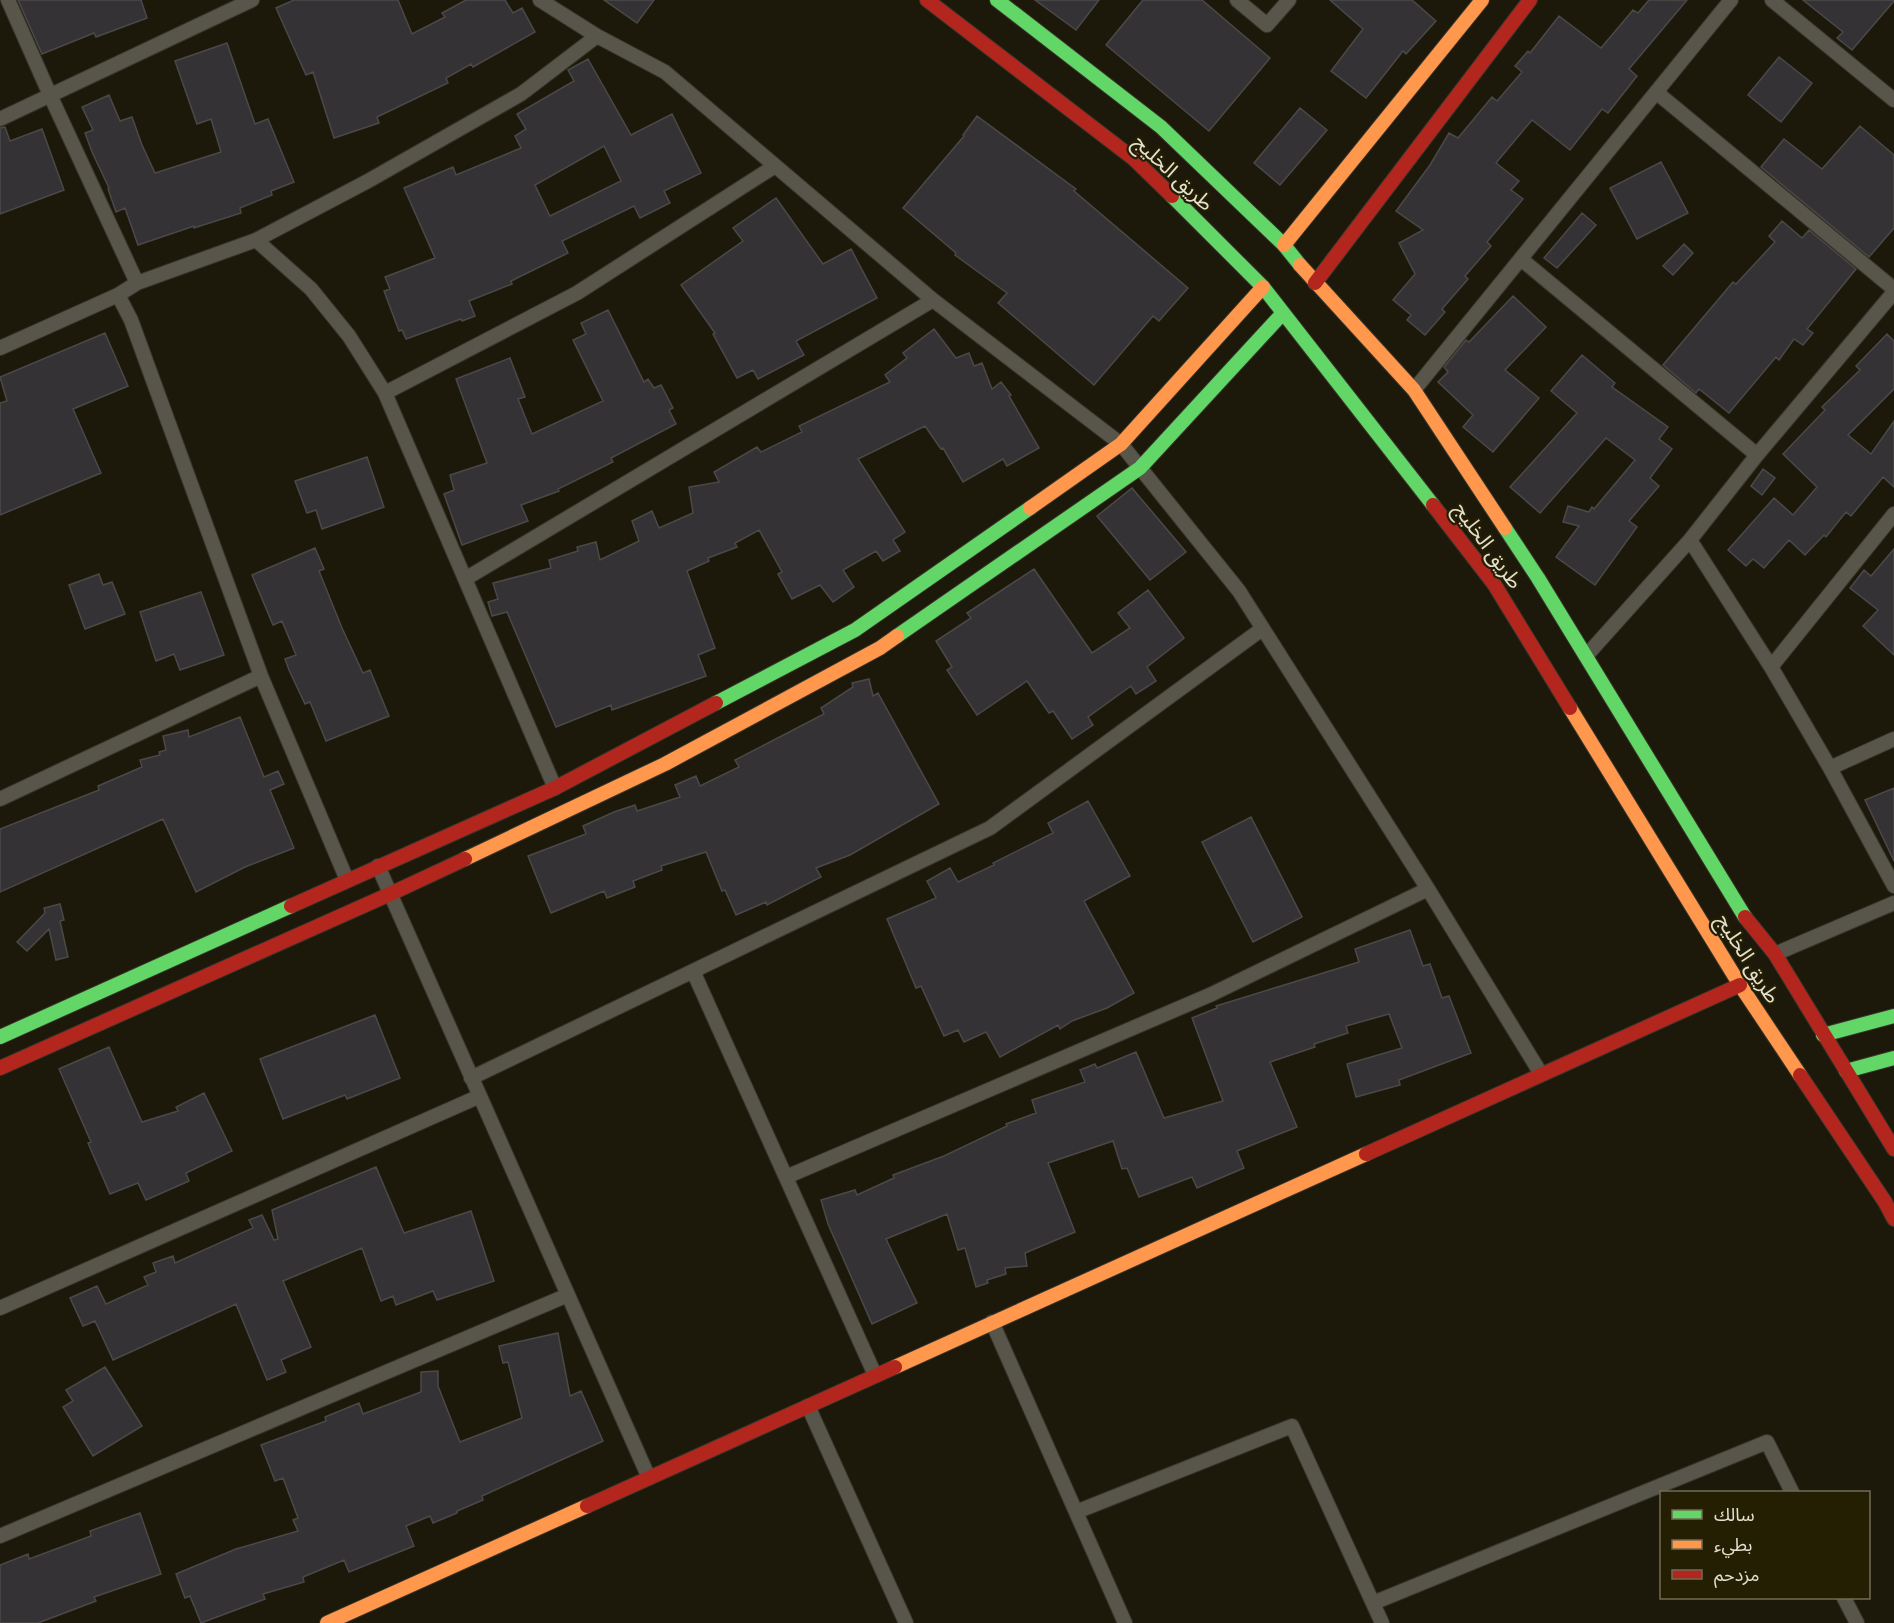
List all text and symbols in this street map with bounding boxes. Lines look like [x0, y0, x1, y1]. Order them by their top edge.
street label: طريق الخليج [1126, 127, 1220, 218]
street label: طريق الخليج [1446, 496, 1530, 595]
street label: طريق الخليج [1709, 908, 1788, 1009]
legend [1660, 1491, 1870, 1599]
text: سالك [1714, 1502, 1755, 1526]
text: بطيء [1714, 1532, 1752, 1558]
text: مزدحم [1714, 1562, 1759, 1588]

